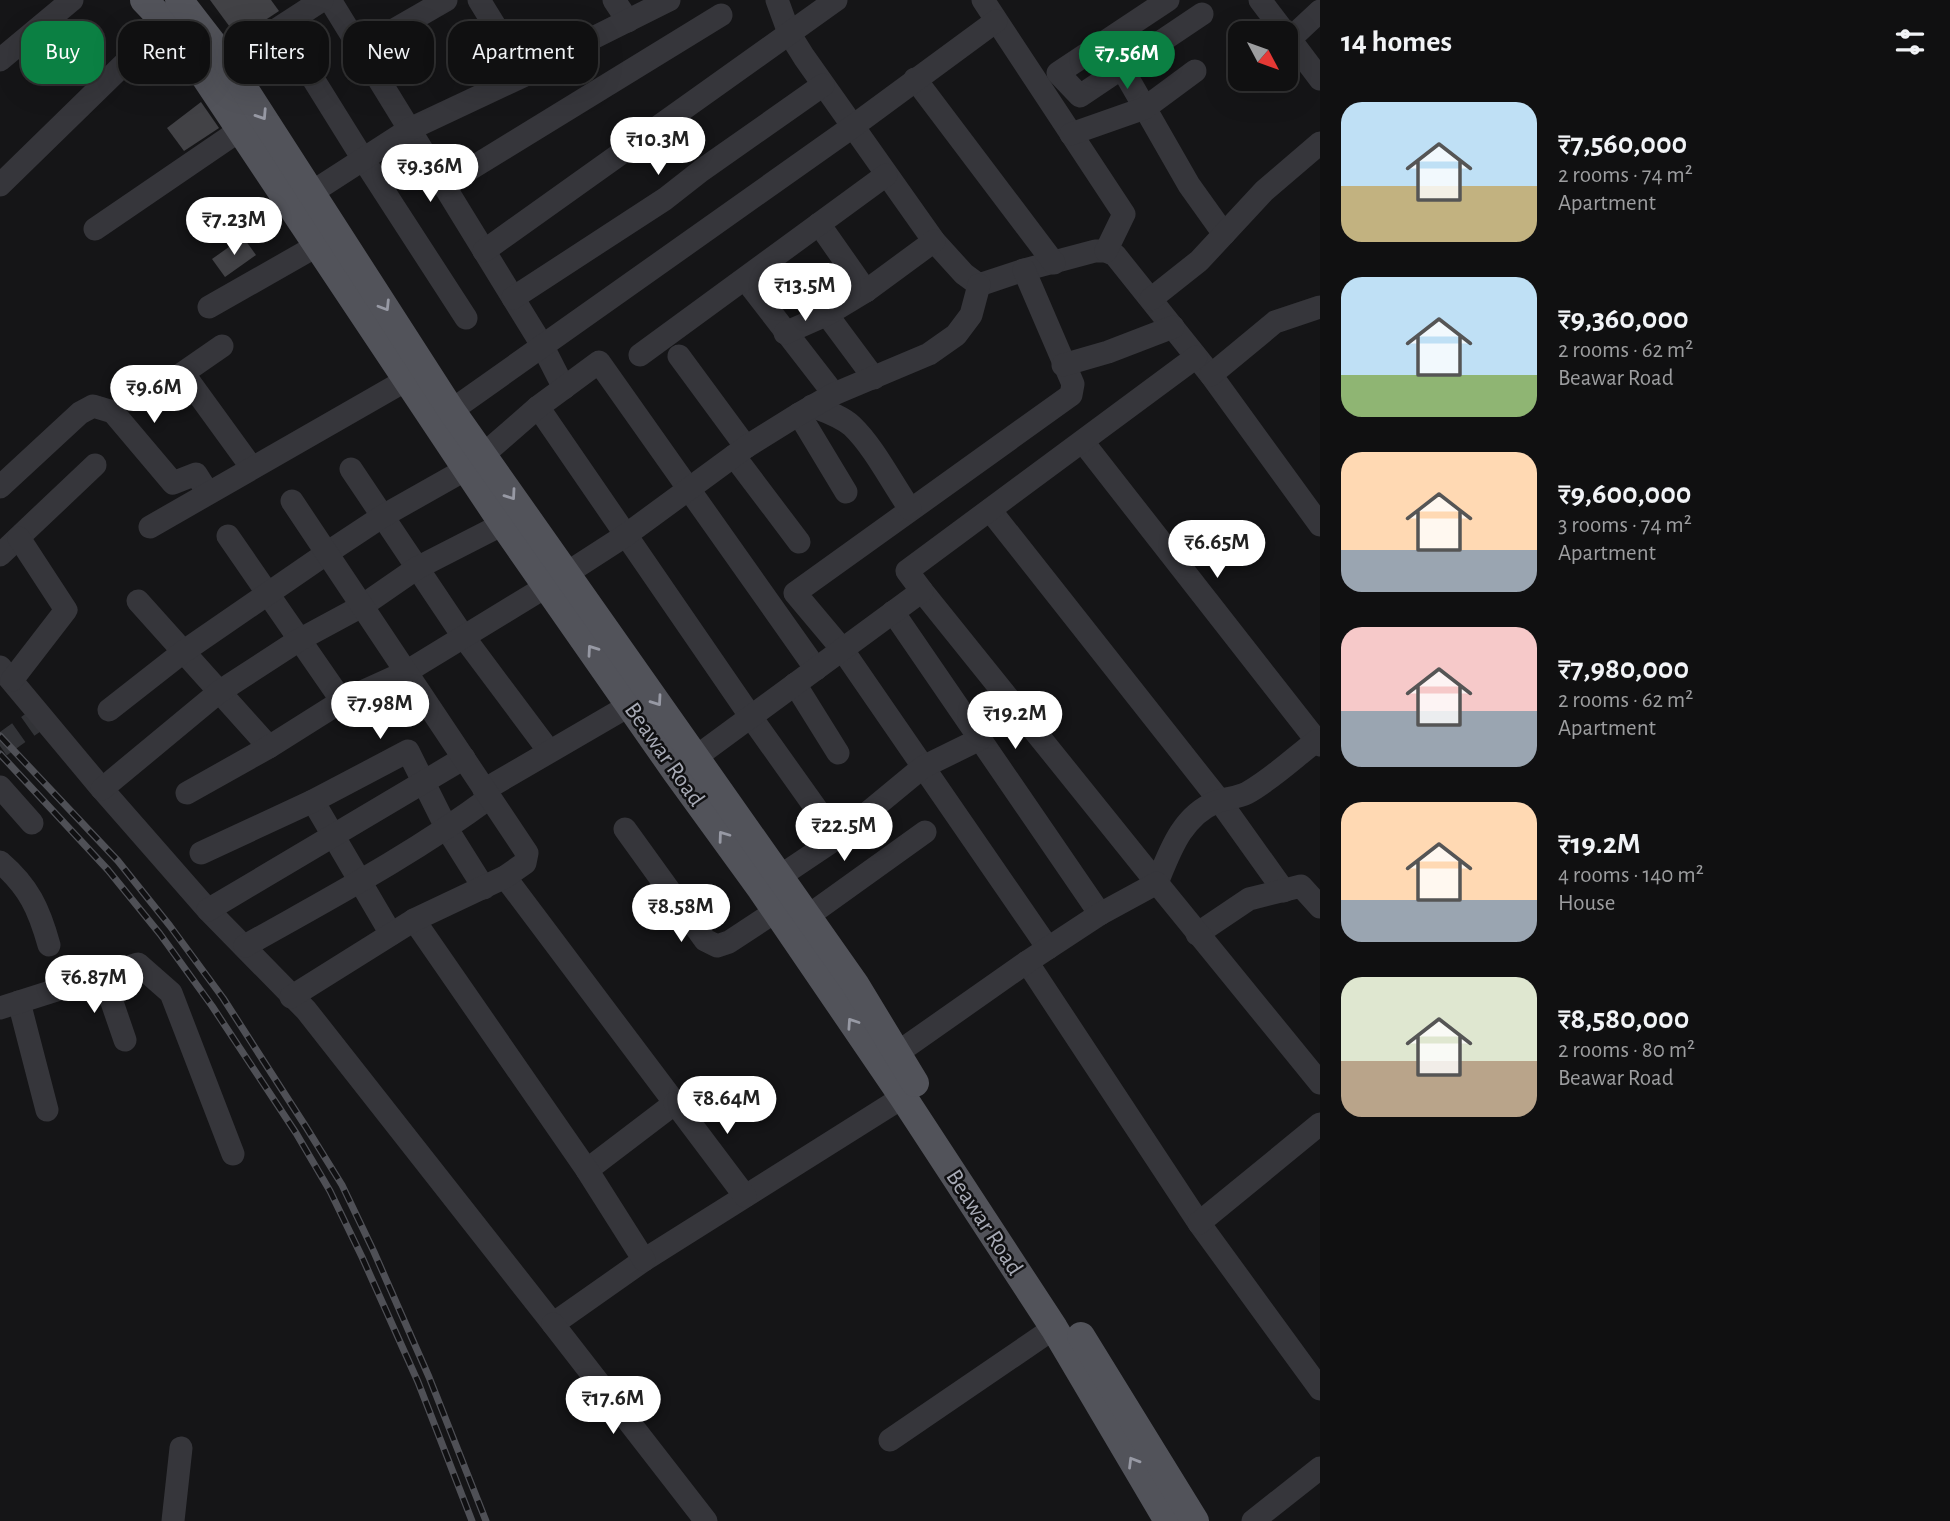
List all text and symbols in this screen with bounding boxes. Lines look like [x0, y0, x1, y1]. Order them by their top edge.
chip: Buy [21, 21, 104, 84]
chip: Rent [118, 21, 210, 84]
chip: Filters [224, 21, 329, 84]
chip: New [343, 21, 434, 84]
chip: Apartment [448, 21, 598, 84]
north arrow [1228, 21, 1298, 91]
map controls [1228, 21, 1298, 91]
icon: filters [1891, 23, 1929, 61]
text: 14 homes [1341, 27, 1452, 57]
pin: ₹7.56M [1070, 32, 1184, 91]
text: ₹7.56M [1095, 42, 1159, 65]
one-way arrow [254, 107, 266, 120]
pin: ₹10.3M [601, 118, 715, 177]
text: ₹10.3M [626, 128, 690, 151]
text: ₹7,560,000 [1558, 129, 1687, 159]
icon: home [1397, 130, 1481, 214]
pin: ₹9.36M [373, 144, 487, 204]
text: ₹9.36M [397, 155, 463, 178]
text: 2 rooms · 74 m² [1558, 164, 1693, 187]
text: Apartment [1558, 192, 1656, 215]
pin: ₹7.23M [177, 198, 291, 257]
text: ₹7.23M [202, 208, 266, 231]
pin: ₹13.5M [748, 264, 862, 323]
text: ₹13.5M [774, 274, 836, 297]
one-way arrow [377, 299, 390, 312]
text: ₹9,360,000 [1558, 304, 1689, 334]
icon: home [1397, 305, 1481, 389]
text: 2 rooms · 62 m² [1558, 339, 1693, 362]
pin: ₹9.6M [105, 366, 203, 425]
text: Beawar Road [1558, 367, 1674, 390]
text: ₹9.6M [126, 376, 182, 399]
text: ₹9,600,000 [1558, 479, 1691, 509]
icon: home [1397, 480, 1481, 564]
one-way arrow [503, 487, 516, 500]
text: 3 rooms · 74 m² [1558, 514, 1692, 537]
pin: ₹6.65M [1160, 520, 1274, 580]
text: ₹6.65M [1184, 531, 1250, 554]
text: Apartment [1558, 542, 1656, 565]
one-way arrow [588, 645, 600, 658]
text: ₹7,980,000 [1558, 654, 1689, 684]
icon: home [1397, 655, 1481, 739]
pin: ₹7.98M [323, 682, 437, 741]
text: 2 rooms · 62 m² [1558, 689, 1693, 712]
text: ₹7.98M [347, 692, 413, 715]
pin: ₹19.2M [958, 692, 1072, 751]
one-way arrow [649, 693, 661, 706]
street label: Beawar Road [620, 698, 709, 811]
text: ₹19.2M [983, 702, 1047, 725]
text: Apartment [1558, 717, 1656, 740]
pin: ₹22.5M [787, 804, 901, 863]
text: ₹22.5M [812, 814, 876, 837]
text: ₹19.2M [1558, 829, 1641, 859]
icon: home [1397, 830, 1481, 914]
one-way arrow [719, 831, 731, 844]
text: 4 rooms · 140 m² [1558, 864, 1704, 887]
pin: ₹8.58M [624, 884, 738, 944]
text: House [1558, 892, 1615, 915]
text: ₹8.58M [648, 895, 714, 918]
pin: ₹6.87M [37, 956, 151, 1015]
text: ₹6.87M [61, 966, 127, 989]
text: ₹8,580,000 [1558, 1004, 1689, 1034]
icon: home [1397, 1005, 1481, 1089]
one-way arrow [848, 1018, 860, 1031]
text: 2 rooms · 80 m² [1558, 1039, 1695, 1062]
text: Beawar Road [1558, 1067, 1674, 1090]
pin: ₹8.64M [670, 1076, 784, 1136]
text: ₹8.64M [693, 1087, 761, 1110]
street label: Beawar Road [941, 1165, 1027, 1280]
pin: ₹17.6M [556, 1376, 670, 1436]
text: ₹17.6M [582, 1387, 644, 1410]
one-way arrow [1129, 1457, 1142, 1470]

